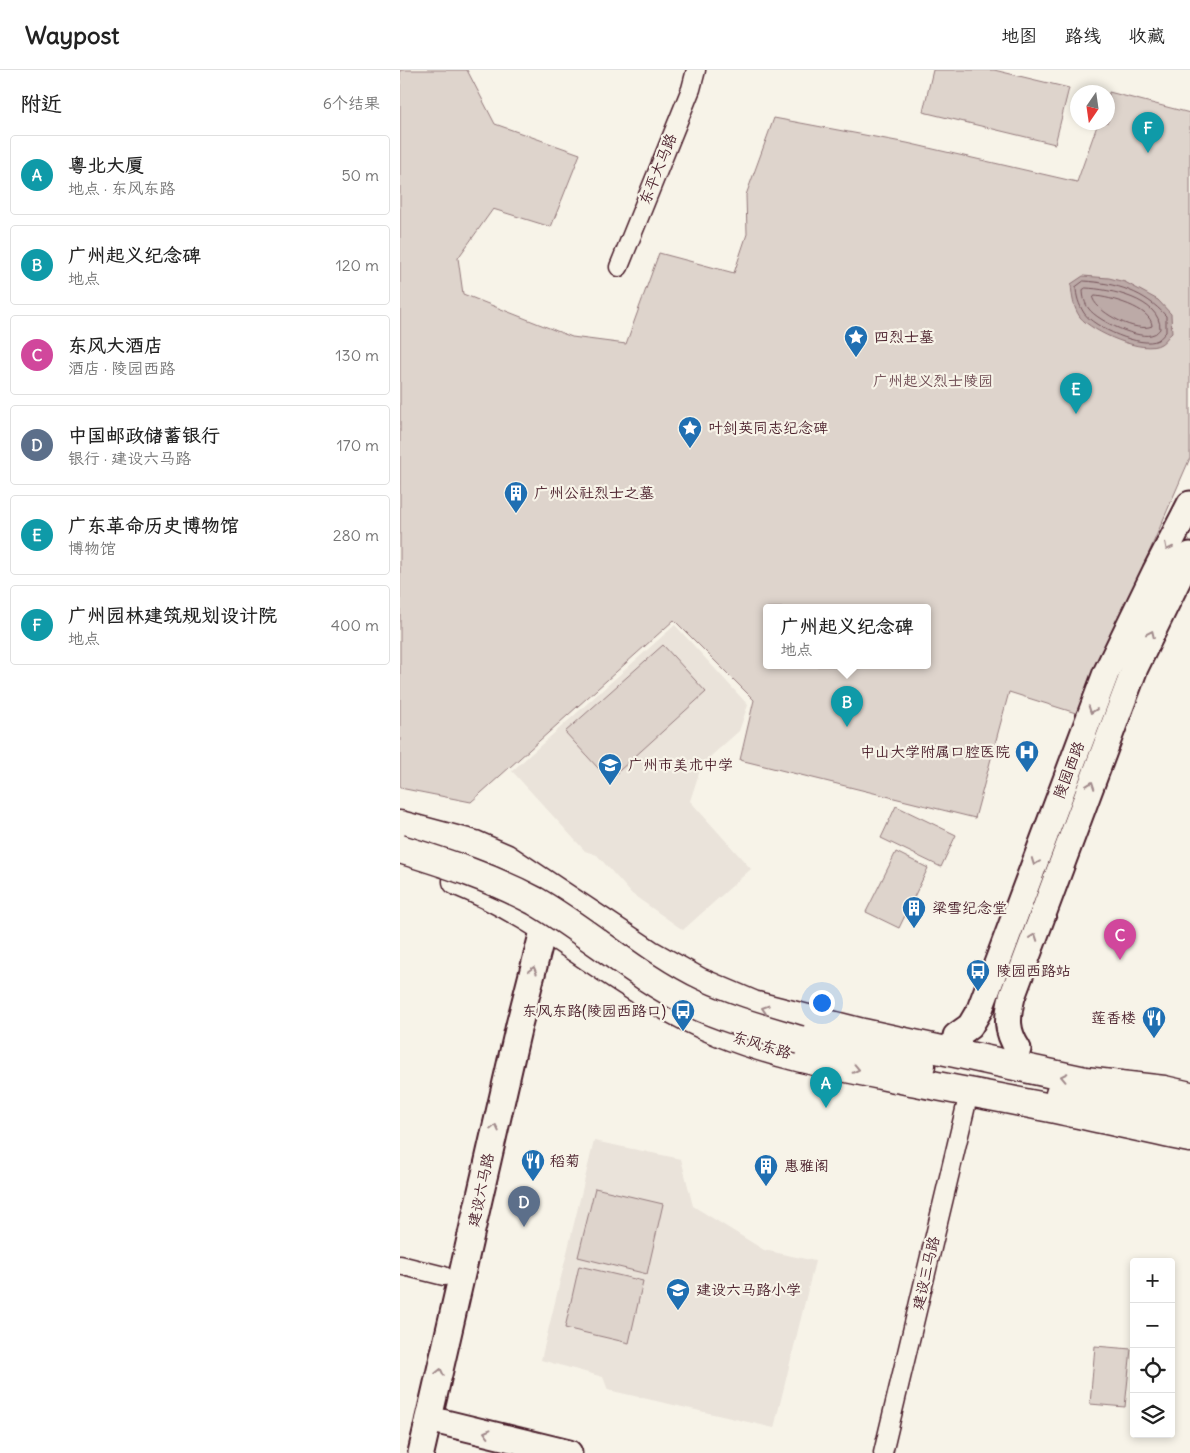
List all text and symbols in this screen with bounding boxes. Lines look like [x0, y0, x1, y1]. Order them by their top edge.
text: Waypost [25, 20, 119, 50]
text: 地图 [1001, 24, 1037, 47]
text: 路线 [1065, 24, 1101, 47]
text: 收藏 [1129, 24, 1165, 47]
north arrow [1070, 85, 1115, 130]
text: 附近 [20, 90, 62, 117]
text: 6个结果 [323, 93, 380, 113]
pin: F [1132, 112, 1164, 153]
street label: 东平大马路 [635, 130, 680, 207]
text: 粤北大厦 [68, 153, 144, 177]
text: A [32, 165, 42, 185]
text: 50 m [341, 165, 379, 185]
text: 地点 · 东风东路 [68, 178, 175, 198]
text: 广州起义纪念碑 [68, 243, 201, 267]
text: B [32, 255, 42, 275]
text: 120 m [336, 255, 379, 275]
text: 地点 [68, 268, 100, 288]
place icon: 四烈士墓 [843, 324, 869, 358]
place label: 四烈士墓 [874, 327, 934, 346]
text: 东风大酒店 [68, 333, 163, 357]
text: C [32, 345, 42, 365]
text: 130 m [335, 345, 379, 365]
text: 酒店 · 陵园西路 [68, 358, 175, 378]
park label: 广州起义烈士陵园 [873, 371, 993, 390]
pin: E [1060, 373, 1092, 414]
place icon: 叶剑英同志纪念碑 [677, 415, 703, 449]
place label: 叶剑英同志纪念碑 [708, 418, 828, 437]
text: 中国邮政储蓄银行 [68, 423, 220, 447]
text: D [31, 435, 43, 455]
text: 170 m [336, 435, 379, 455]
text: 银行 · 建设六马路 [68, 448, 191, 468]
building icon: 广州公社烈士之墓 [503, 480, 529, 514]
place label: 广州公社烈士之墓 [534, 483, 654, 502]
text: 广东革命历史博物馆 [68, 513, 239, 537]
text: E [32, 525, 42, 545]
text: 280 m [333, 525, 379, 545]
text: 博物馆 [68, 538, 116, 558]
one-way arrow [1164, 542, 1174, 551]
text: 广州园林建筑规划设计院 [68, 603, 277, 627]
popup [763, 604, 931, 669]
text: 广州起义纪念碑 [780, 614, 914, 638]
text: F [32, 615, 42, 635]
text: 400 m [331, 615, 379, 635]
text: 地点 [68, 628, 100, 648]
one-way arrow [1144, 630, 1155, 639]
text: 地点 [780, 639, 813, 659]
pin: B [831, 686, 863, 727]
one-way arrow [1088, 705, 1098, 714]
street label: 陵园西路 [1049, 738, 1088, 801]
hospital icon: 中山大学附属口腔医院 [1014, 739, 1040, 773]
place label: 中山大学附属口腔医院 [860, 742, 1010, 761]
school or university icon: 广州市美术中学 [597, 752, 623, 786]
place label: 广州市美术中学 [628, 755, 733, 774]
one-way arrow [1085, 781, 1095, 790]
one-way arrow [1030, 858, 1040, 866]
building icon: 梁雪纪念堂 [901, 895, 927, 929]
place label: 梁雪纪念堂 [932, 898, 1007, 917]
pin: C [1104, 919, 1136, 960]
one-way arrow [1028, 933, 1038, 942]
bus stop icon: 陵园西路站 [965, 958, 991, 992]
place label: 陵园西路站 [996, 961, 1071, 980]
one-way arrow [527, 966, 537, 974]
your location [809, 990, 835, 1016]
bus stop icon: 东风东路(陵园西路口) [670, 998, 696, 1032]
place label: 东风东路(陵园西路口) [522, 1001, 666, 1020]
one-way arrow [761, 1004, 770, 1014]
restaurant icon: 莲香楼 [1141, 1005, 1167, 1039]
place label: 莲香楼 [1091, 1008, 1136, 1027]
street label: 东风东路 [731, 1027, 794, 1062]
one-way arrow [851, 1064, 860, 1074]
pin: A [810, 1067, 842, 1108]
one-way arrow [1059, 1072, 1068, 1083]
one-way arrow [489, 1123, 500, 1132]
restaurant icon: 稻菊 [520, 1148, 546, 1182]
street label: 建设六马路 [463, 1151, 498, 1229]
place label: 稻菊 [550, 1151, 580, 1170]
building icon: 惠雅阁 [753, 1153, 779, 1187]
place label: 惠雅阁 [784, 1156, 829, 1175]
pin: D [508, 1186, 540, 1227]
street label: 建设三马路 [908, 1234, 943, 1312]
map controls [1130, 1258, 1175, 1438]
button: + [1130, 1258, 1175, 1303]
school or university icon: 建设六马路小学 [665, 1277, 691, 1311]
place label: 建设六马路小学 [696, 1280, 801, 1299]
button: − [1130, 1303, 1175, 1348]
button: locate [1130, 1348, 1175, 1393]
one-way arrow [434, 1367, 445, 1376]
button: layers [1130, 1393, 1175, 1438]
one-way arrow [483, 1428, 492, 1439]

